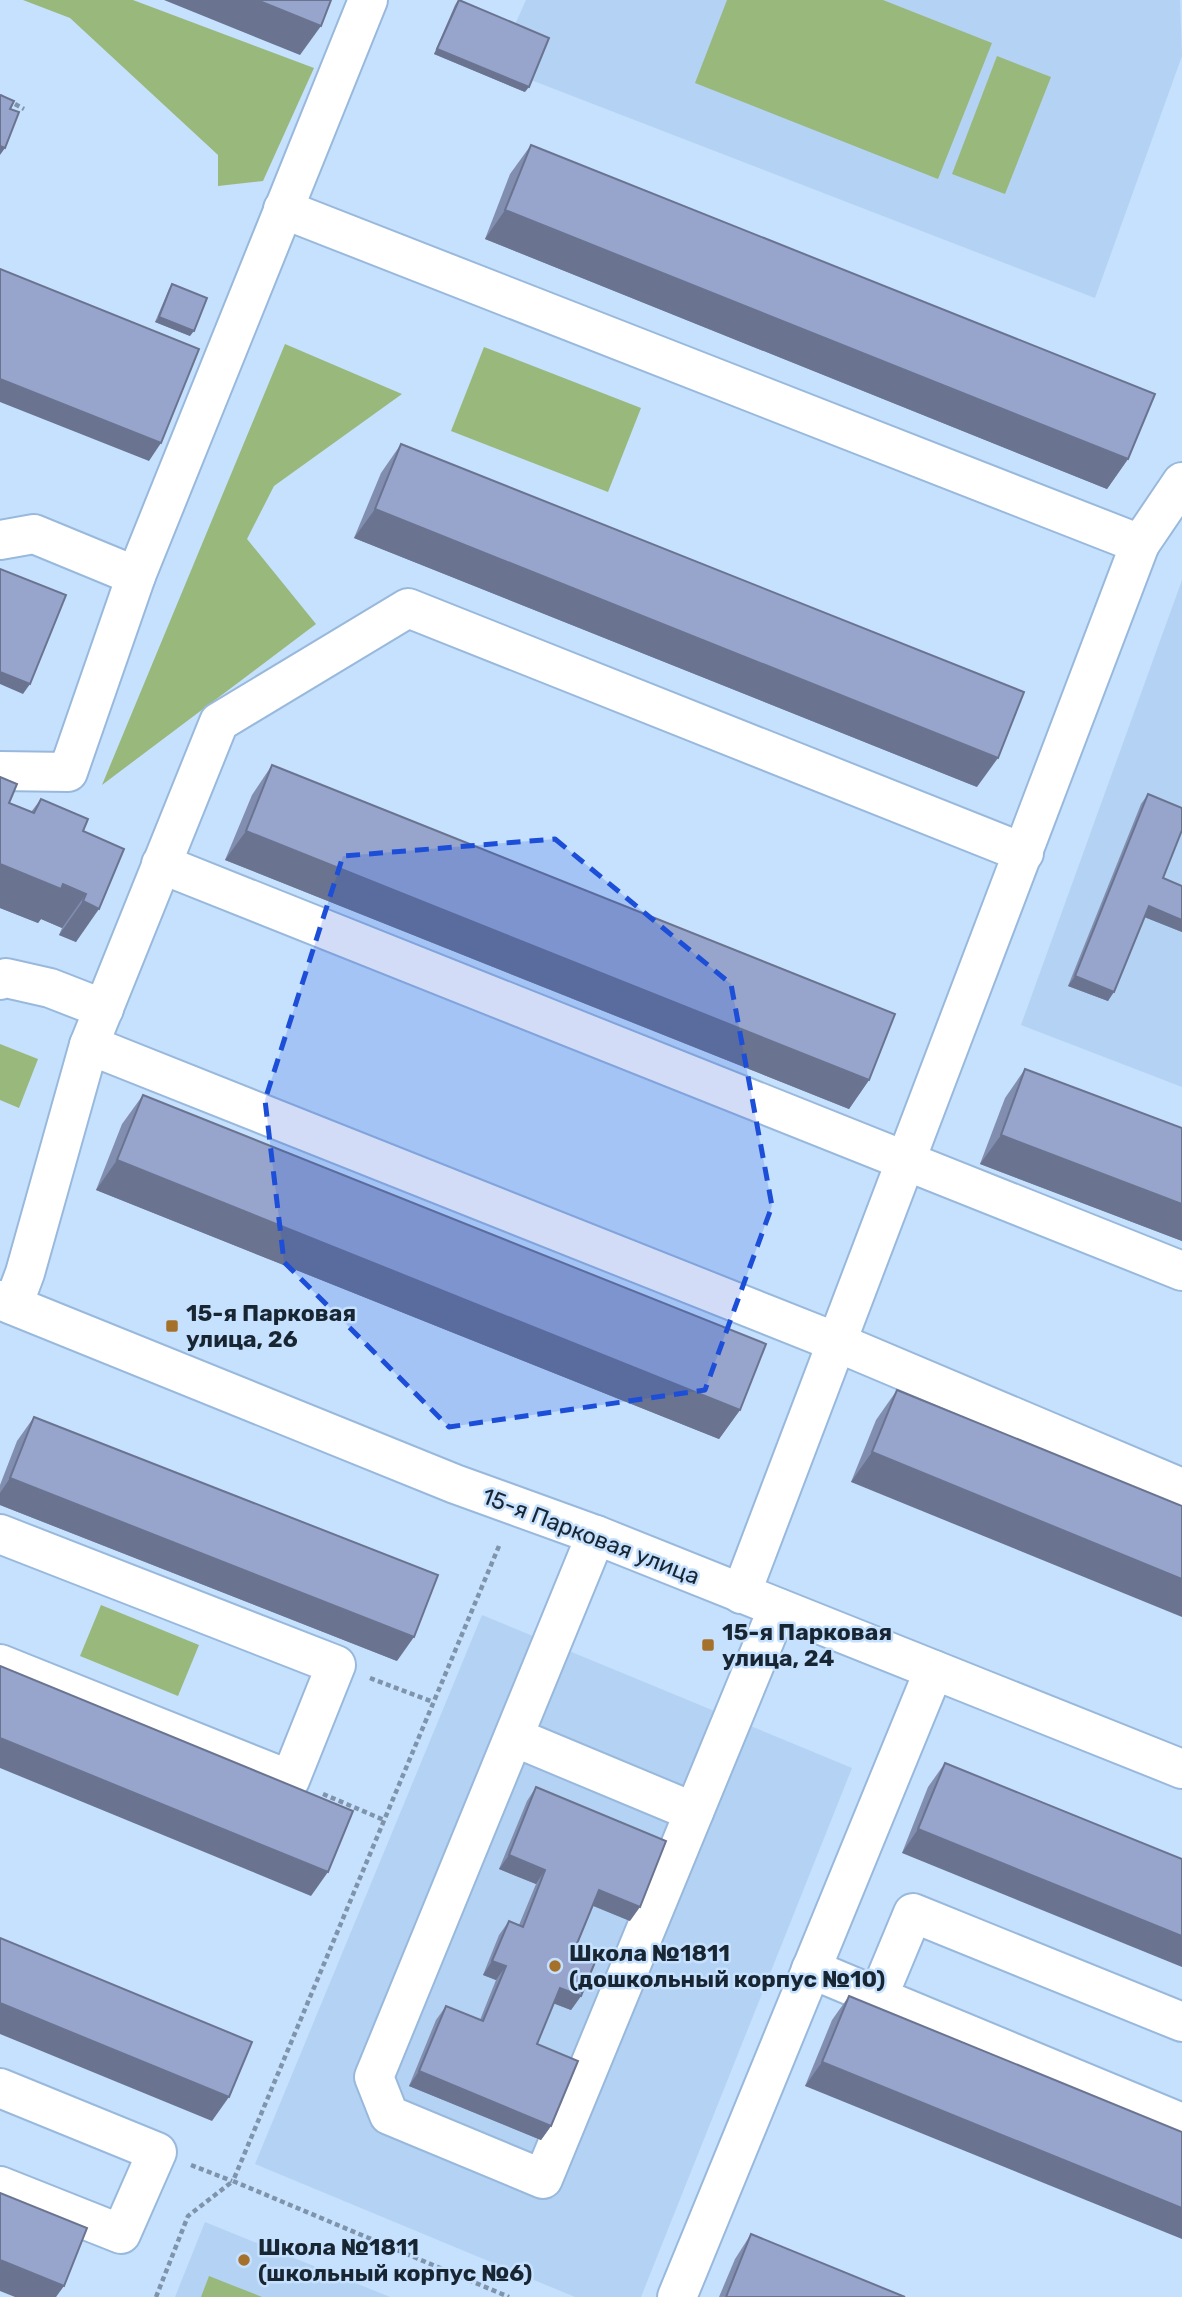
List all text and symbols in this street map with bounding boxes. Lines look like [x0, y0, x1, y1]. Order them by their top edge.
place label: 15-я Парковая улица, 26 [186, 1299, 356, 1353]
marker: 15-я Парковая улица, 26 [164, 1318, 180, 1334]
street label: 15-я Парковая улица [478, 1482, 704, 1590]
place label: 15-я Парковая улица, 24 [722, 1618, 892, 1672]
marker: 15-я Парковая улица, 24 [700, 1637, 716, 1653]
place label: Школа №1811 (дошкольный корпус №10) [569, 1939, 885, 1993]
marker: Школа №1811 (дошкольный корпус №10) [547, 1958, 563, 1974]
place label: Школа №1811 (школьный корпус №6) [258, 2233, 532, 2287]
marker: Школа №1811 (школьный корпус №6) [236, 2252, 252, 2268]

